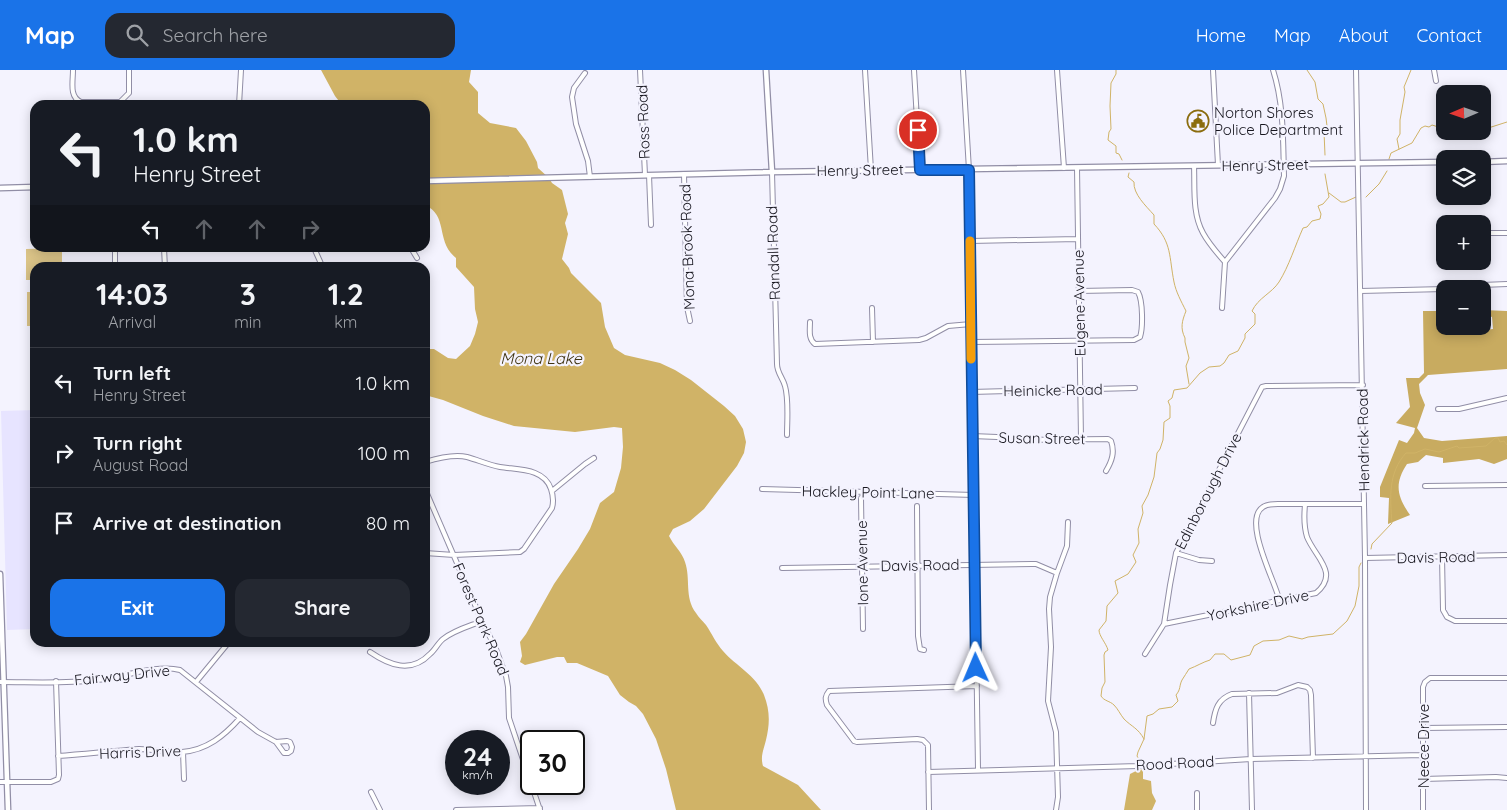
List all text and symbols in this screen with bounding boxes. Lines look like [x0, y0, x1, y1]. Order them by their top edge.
search box [105, 13, 455, 58]
text: Map [25, 20, 75, 50]
icon: search [123, 21, 151, 49]
text: Search here [163, 23, 268, 47]
text: Home [1196, 24, 1246, 47]
text: Map [1274, 24, 1311, 47]
text: About [1339, 24, 1389, 47]
text: Contact [1417, 24, 1482, 47]
street label: Ross Road [632, 84, 654, 160]
north arrow [1436, 85, 1491, 140]
map controls [1436, 85, 1491, 335]
place label: Norton Shores Police Department [1214, 103, 1343, 139]
pin [897, 109, 939, 151]
public building icon: Norton Shores Police Department [1186, 109, 1210, 133]
icon: arrive [904, 116, 932, 144]
text: 1.0 km [133, 117, 239, 161]
icon: left [50, 120, 115, 185]
button: layers [1436, 150, 1491, 205]
street label: Henry Street [1221, 155, 1309, 175]
text: Henry Street [133, 160, 261, 188]
street label: Henry Street [816, 160, 904, 180]
street label: Mona Brook Road [675, 184, 699, 310]
street label: Randall Road [762, 206, 784, 300]
icon: left [137, 215, 165, 243]
icon: ahead [190, 215, 218, 243]
icon: ahead [243, 215, 271, 243]
icon: right [296, 215, 324, 243]
button: + [1436, 215, 1491, 270]
street label: Eugene Avenue [1069, 249, 1089, 357]
text: 14:03 [96, 275, 168, 313]
text: 3 [240, 275, 256, 313]
text: 1.2 [328, 275, 364, 313]
button: − [1436, 280, 1491, 335]
text: Arrival [108, 312, 156, 332]
text: min [234, 312, 262, 332]
text: km [334, 312, 357, 332]
water label: Mona Lake [500, 348, 583, 368]
text: Turn left [93, 361, 171, 385]
icon: left [50, 369, 78, 397]
text: 1.0 km [356, 371, 410, 395]
street label: Heinicke Road [1003, 380, 1103, 400]
text: Henry Street [93, 385, 186, 405]
street label: Hendrick Road [1353, 388, 1373, 492]
street label: Susan Street [998, 428, 1086, 448]
street label: Edinborough Drive [1170, 429, 1246, 553]
text: Turn right [93, 431, 182, 455]
icon: right [50, 439, 78, 467]
text: 100 m [358, 441, 410, 465]
text: August Road [93, 455, 188, 475]
street label: Hackley Point Lane [801, 481, 935, 503]
icon: arrive [50, 509, 78, 537]
text: Arrive at destination [93, 511, 282, 535]
text: 80 m [366, 511, 410, 535]
street label: Ione Avenue [852, 520, 872, 606]
street label: Davis Road [1396, 547, 1476, 567]
street label: Davis Road [880, 555, 960, 575]
street label: Forest Park Road [449, 560, 513, 678]
button: Exit [50, 579, 225, 637]
button: Share [235, 579, 410, 637]
street label: Yorkshire Drive [1205, 585, 1311, 625]
position arrow [949, 641, 1001, 693]
street label: Fairway Drive [73, 661, 171, 689]
street label: Neece Drive [1414, 704, 1433, 788]
speed limit sign: 30 [520, 730, 585, 795]
street label: Harris Drive [99, 741, 181, 763]
text: 24 [463, 741, 492, 772]
street label: Rood Road [1135, 751, 1215, 775]
text: km/h [462, 767, 493, 782]

